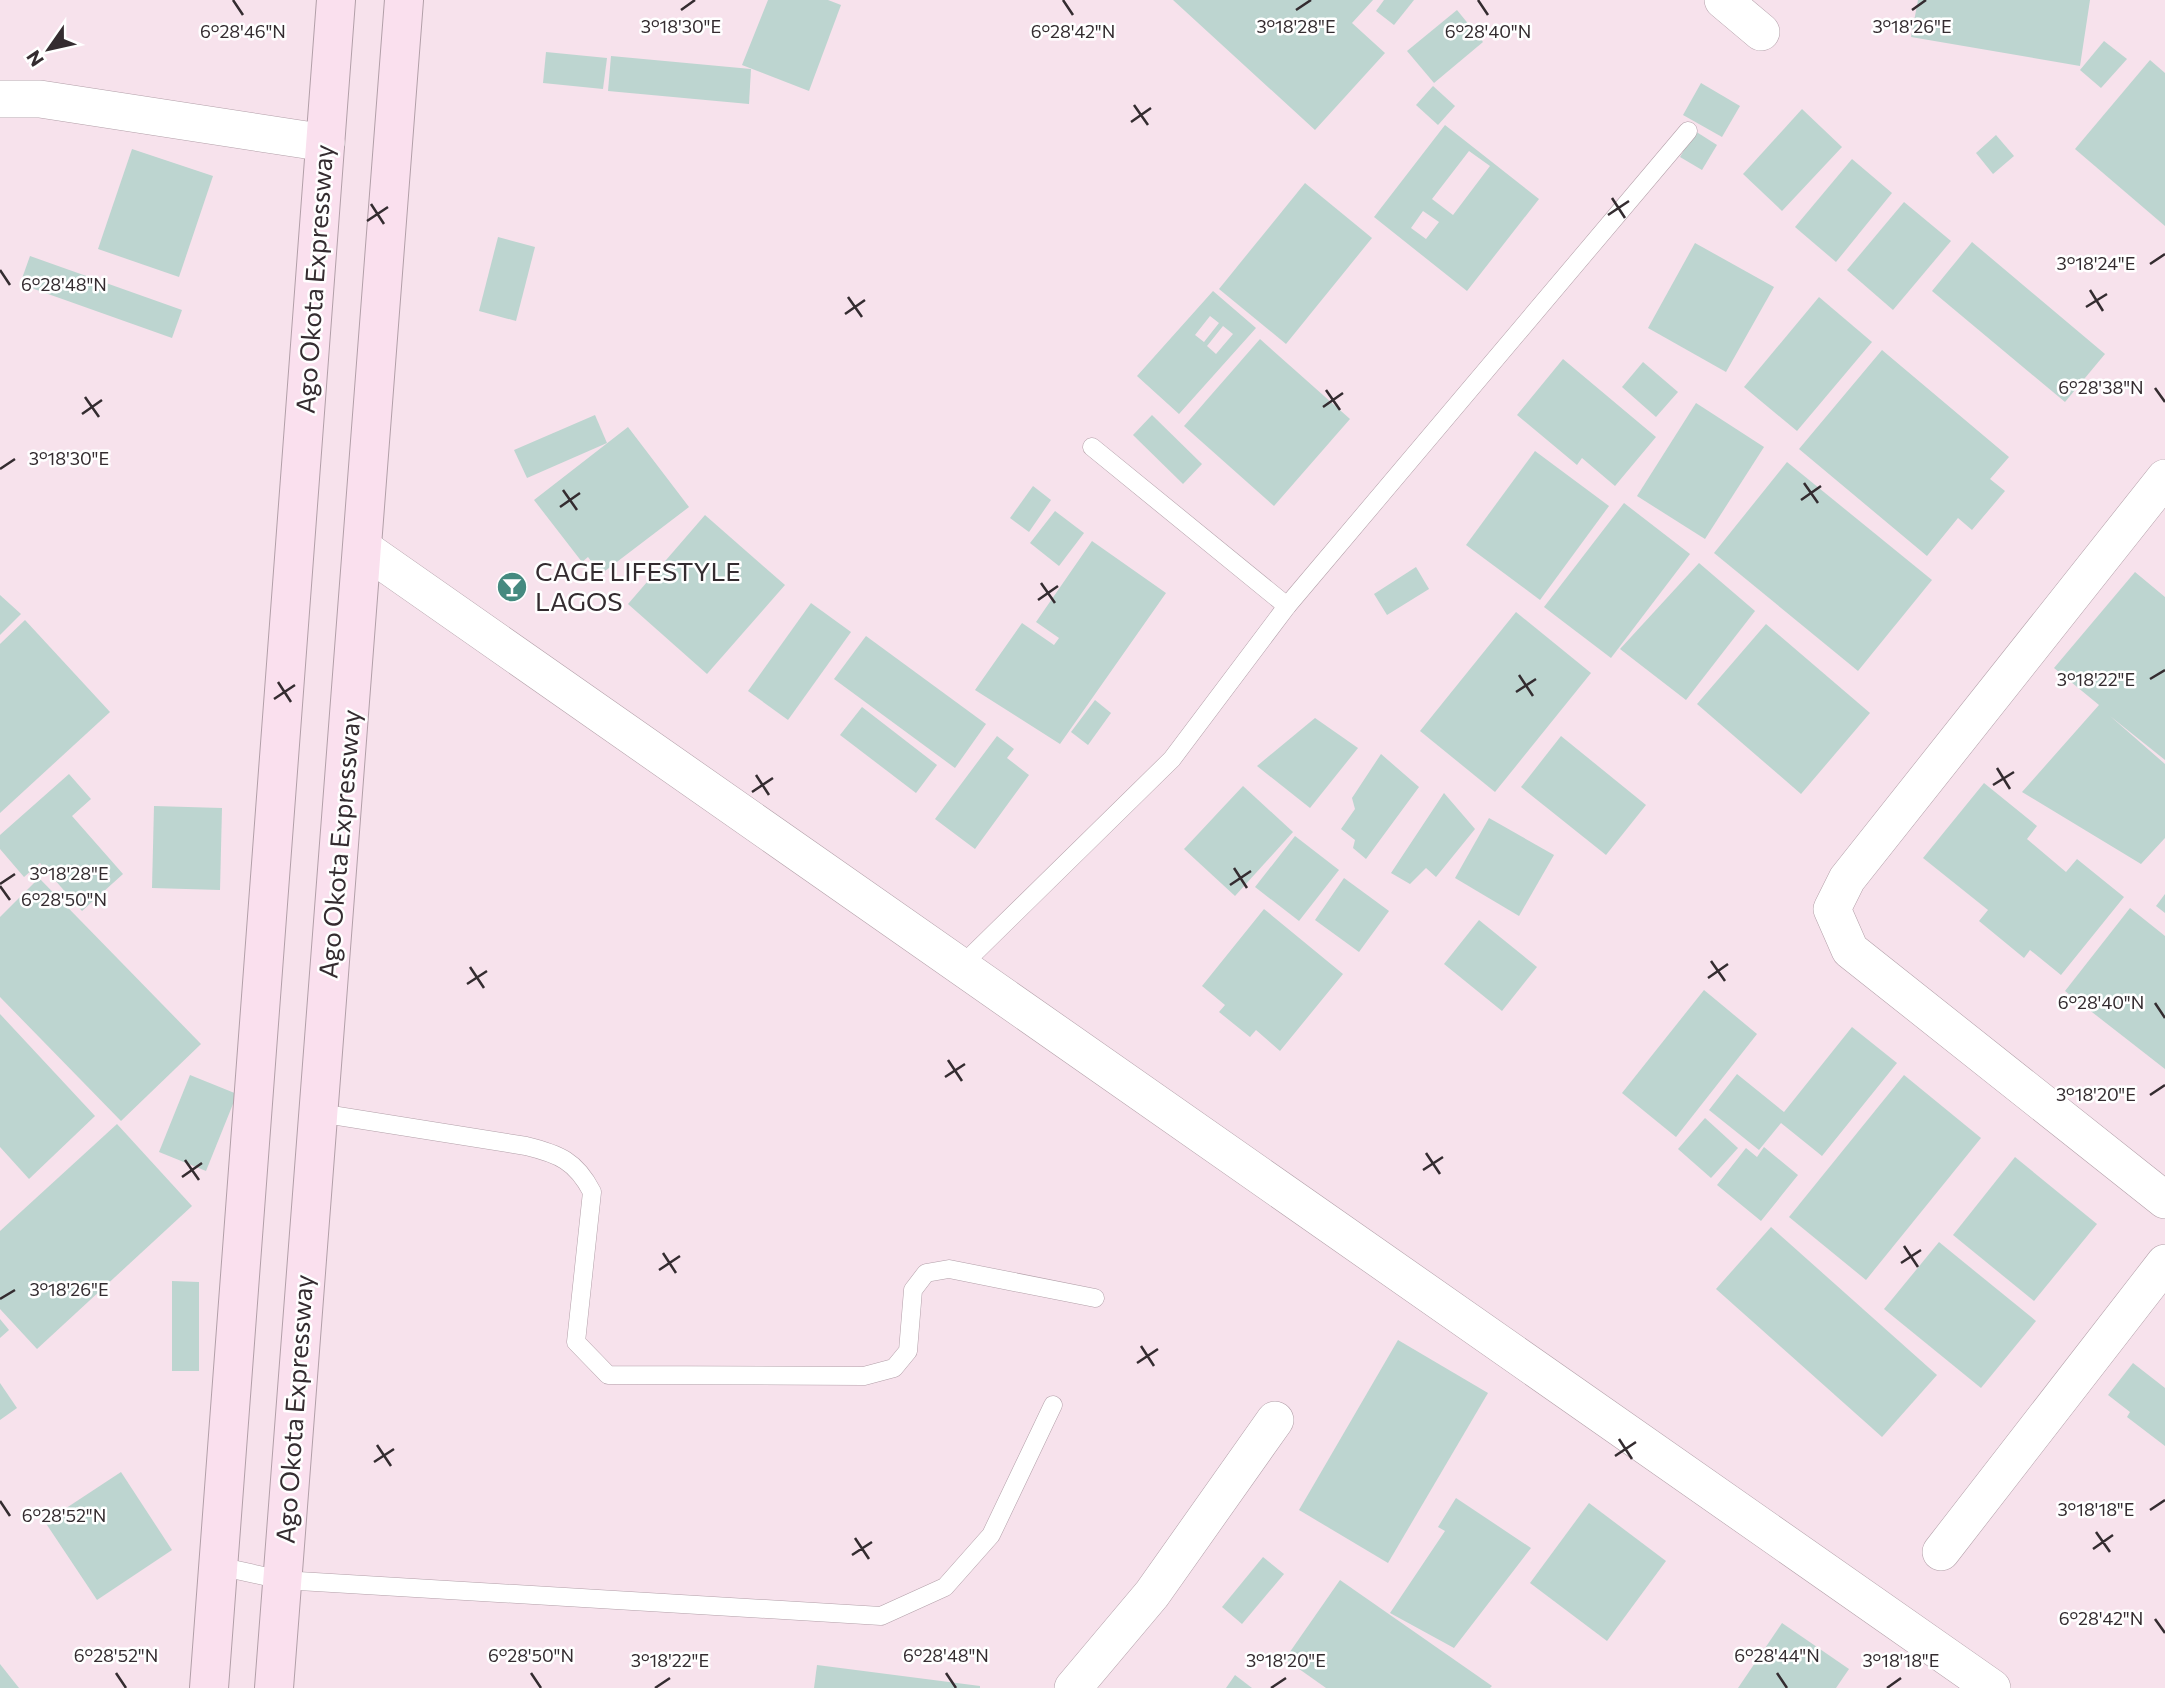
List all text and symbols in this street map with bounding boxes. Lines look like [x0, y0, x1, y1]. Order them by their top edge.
north arrow [14, 14, 84, 84]
text: 3°18'30"E [641, 15, 721, 37]
text: 3°18'28"E [1256, 15, 1336, 37]
text: 3°18'26"E [1872, 15, 1952, 37]
text: 6°28'46"N [200, 20, 286, 42]
text: 6°28'42"N [1031, 20, 1115, 42]
text: 6°28'40"N [1445, 20, 1531, 42]
text: N [21, 46, 48, 71]
street label: Ago Okota Expressway [289, 143, 338, 415]
text: 3°18'24"E [2057, 252, 2135, 274]
text: 6°28'48"N [21, 273, 107, 295]
text: 6°28'38"N [2058, 376, 2144, 398]
text: 3°18'30"E [29, 447, 109, 469]
place label: CAGE LIFESTYLE LAGOS [535, 555, 741, 616]
bar icon: CAGE LIFESTYLE LAGOS [495, 570, 529, 604]
text: 3°18'22"E [2057, 668, 2135, 690]
street label: Ago Okota Expressway [311, 708, 366, 980]
text: 3°18'28"E [29, 862, 109, 884]
text: 6°28'50"N [21, 888, 107, 910]
text: 6°28'40"N [2058, 991, 2144, 1013]
text: 3°18'20"E [2056, 1083, 2136, 1105]
street label: Ago Okota Expressway [269, 1273, 318, 1545]
text: 3°18'26"E [29, 1278, 109, 1300]
text: 3°18'18"E [2058, 1498, 2134, 1520]
text: 6°28'52"N [22, 1504, 106, 1526]
text: 6°28'42"N [2059, 1607, 2143, 1629]
text: 6°28'52"N [74, 1644, 158, 1666]
text: 6°28'50"N [488, 1644, 574, 1666]
text: 6°28'48"N [903, 1644, 989, 1666]
text: 6°28'44"N [1734, 1644, 1820, 1666]
text: 3°18'22"E [631, 1649, 709, 1671]
text: 3°18'20"E [1246, 1649, 1326, 1671]
text: 3°18'18"E [1863, 1649, 1939, 1671]

